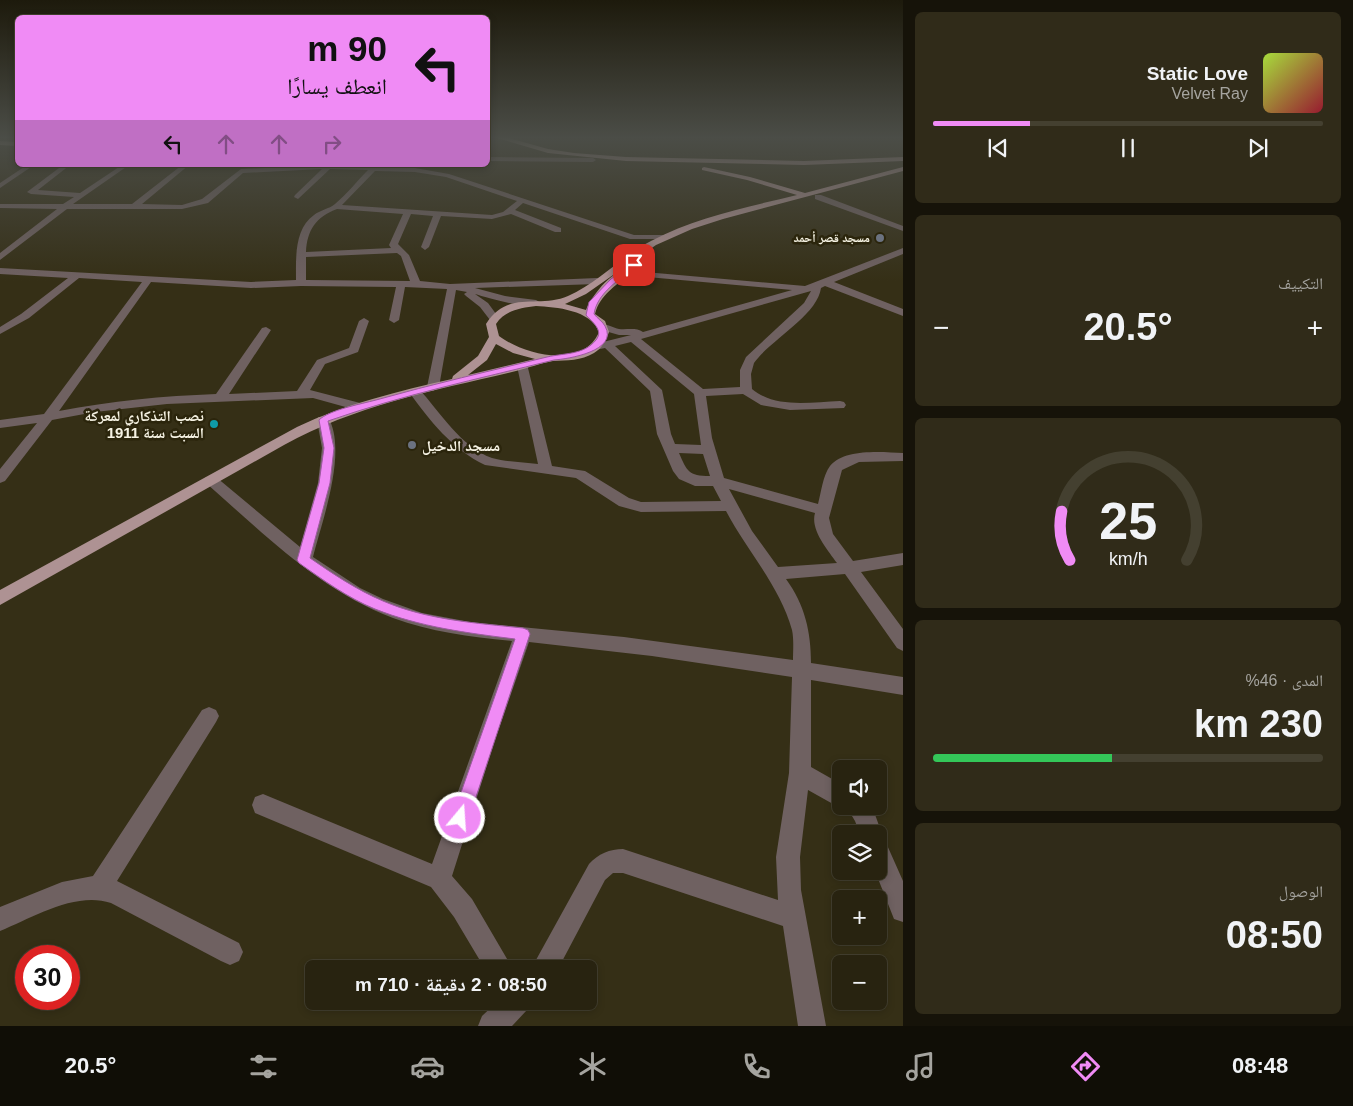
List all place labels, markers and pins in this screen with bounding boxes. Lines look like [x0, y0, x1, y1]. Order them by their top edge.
place label: مسجد قصر أحمد [794, 231, 870, 245]
marker: مسجد قصر أحمد [874, 232, 886, 244]
pin [613, 244, 655, 286]
place label: نصب التذكاري لمعركة السبت سنة 1911 [85, 407, 204, 441]
marker: نصب التذكاري لمعركة السبت سنة 1911 [208, 418, 220, 430]
place label: مسجد الدخيل [422, 437, 500, 455]
marker: مسجد الدخيل [406, 439, 418, 451]

